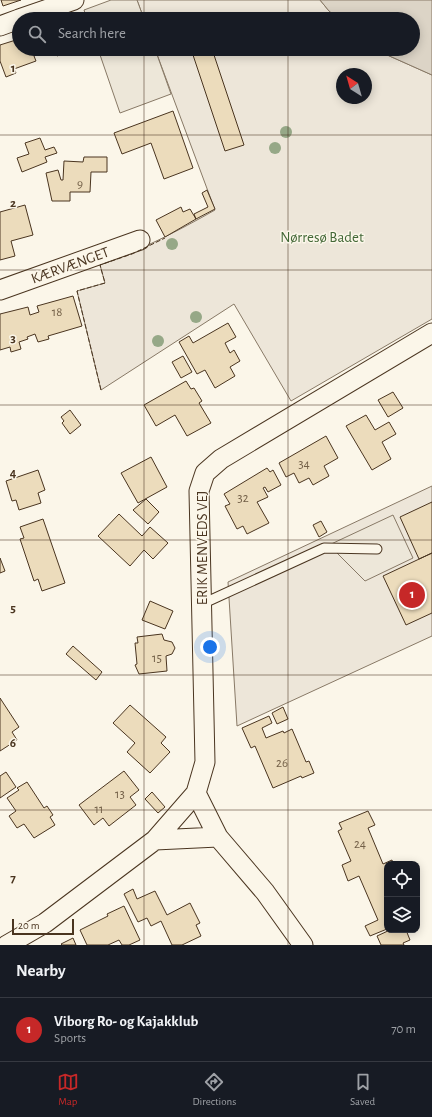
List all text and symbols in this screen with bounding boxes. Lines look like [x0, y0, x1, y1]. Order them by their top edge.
search box [12, 12, 420, 56]
icon: search [26, 23, 48, 45]
text: Search here [58, 26, 126, 41]
text: 1 [11, 62, 15, 75]
north arrow [336, 68, 372, 104]
house number: 9 [77, 178, 83, 191]
text: 2 [10, 197, 16, 210]
park label: Nørresø Badet [280, 230, 364, 245]
street label: KÆRVÆNGET [29, 244, 112, 287]
house number: 18 [52, 306, 62, 319]
text: 3 [10, 332, 16, 345]
house number: 34 [298, 458, 310, 471]
text: 4 [10, 467, 17, 480]
street label: ERIK MENVEDS VEJ [195, 491, 210, 605]
house number: 32 [237, 492, 249, 505]
pin: 1 [399, 580, 425, 610]
text: 5 [10, 602, 16, 615]
your location [200, 637, 220, 657]
house number: 15 [152, 652, 162, 665]
text: 6 [10, 737, 16, 750]
house number: 26 [276, 757, 288, 770]
house number: 13 [115, 788, 125, 801]
house number: 11 [95, 803, 103, 816]
house number: 24 [354, 838, 366, 851]
map controls [384, 861, 420, 933]
button: locate [384, 861, 420, 897]
text: 7 [10, 872, 16, 885]
button: layers [384, 897, 420, 933]
scale bar [12, 917, 74, 936]
text: 20 m [18, 920, 39, 931]
text: Nearby [16, 962, 66, 979]
text: Viborg Ro- og Kajakklub [54, 1014, 198, 1029]
text: 1 [27, 1023, 31, 1036]
text: 70 m [391, 1023, 416, 1036]
text: Sports [54, 1032, 86, 1045]
tab: Map [57, 1071, 79, 1108]
tab: Directions [192, 1071, 236, 1108]
tab: Saved [350, 1071, 375, 1108]

